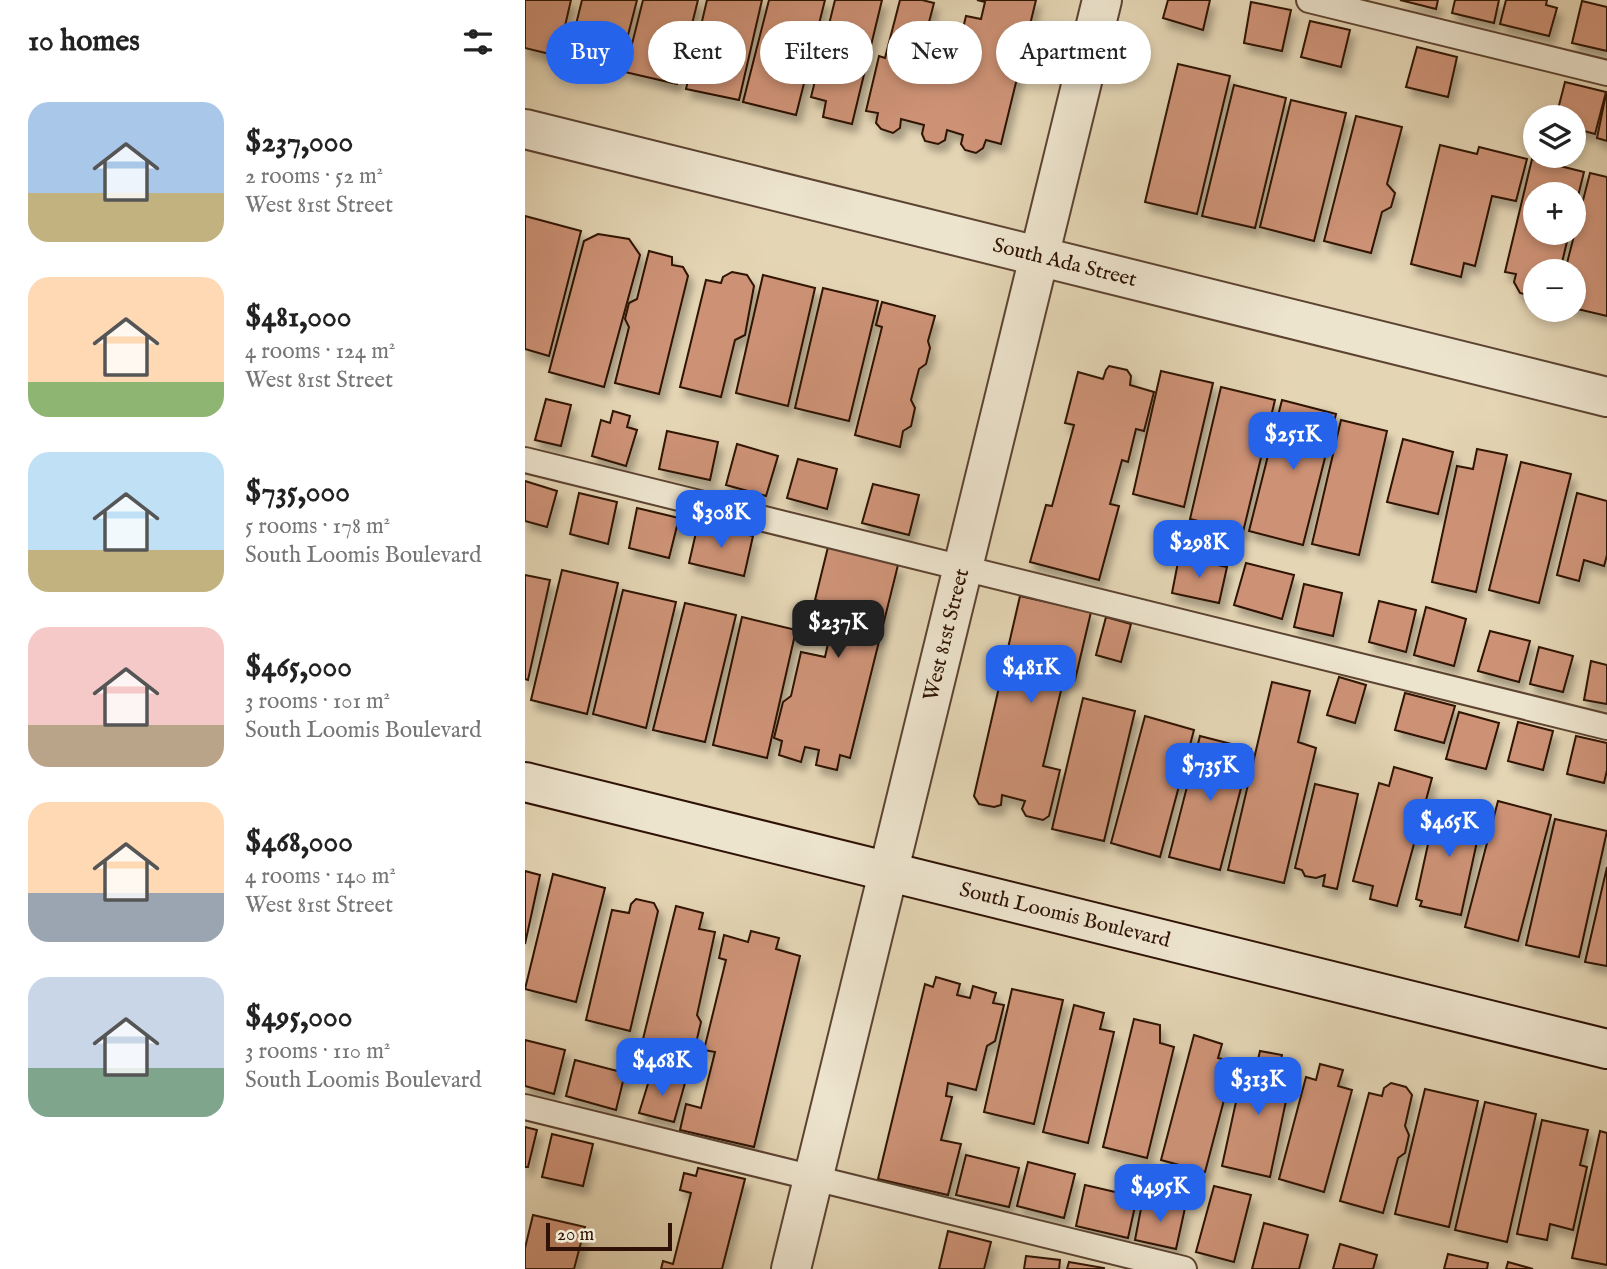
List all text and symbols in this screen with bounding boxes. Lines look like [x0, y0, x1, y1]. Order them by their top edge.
chip: Buy [546, 21, 634, 84]
chip: Rent [648, 21, 746, 84]
chip: Filters [760, 21, 873, 84]
chip: New [887, 21, 982, 84]
chip: Apartment [996, 21, 1151, 84]
text: 10 homes [28, 23, 140, 61]
icon: filters [459, 23, 497, 61]
map controls [1523, 105, 1586, 322]
button: layers [1523, 105, 1586, 168]
text: $237,000 [245, 124, 353, 162]
icon: home [84, 130, 168, 214]
text: 2 rooms · 52 m² [245, 162, 383, 191]
button: + [1523, 182, 1586, 245]
text: West 81st Street [245, 191, 393, 220]
street label: South Ada Street [990, 232, 1139, 293]
button: − [1523, 259, 1586, 322]
text: $481,000 [245, 299, 351, 337]
icon: home [84, 305, 168, 389]
text: 4 rooms · 124 m² [245, 337, 395, 366]
text: West 81st Street [245, 366, 393, 395]
pin: $251K [1244, 412, 1342, 472]
text: $251K [1265, 420, 1322, 449]
text: $735,000 [245, 474, 350, 512]
icon: home [84, 480, 168, 564]
pin: $308K [672, 490, 770, 550]
text: $308K [692, 498, 750, 527]
text: 5 rooms · 178 m² [245, 512, 390, 541]
pin: $298K [1150, 520, 1248, 580]
text: $298K [1169, 528, 1229, 557]
text: South Loomis Boulevard [245, 541, 482, 570]
street label: West 81st Street [917, 566, 976, 704]
pin: $237K [789, 600, 887, 660]
text: $237K [808, 608, 868, 637]
pin: $481K [982, 646, 1080, 705]
text: $465,000 [245, 649, 352, 687]
text: $481K [1002, 653, 1060, 682]
icon: home [84, 655, 168, 739]
text: 3 rooms · 101 m² [245, 687, 390, 716]
text: South Loomis Boulevard [245, 716, 482, 745]
pin: $735K [1161, 744, 1259, 803]
text: $735K [1181, 751, 1239, 780]
pin: $465K [1400, 800, 1498, 859]
text: $465K [1420, 807, 1478, 836]
text: $468,000 [245, 824, 353, 862]
icon: home [84, 830, 168, 914]
text: 4 rooms · 140 m² [245, 862, 396, 891]
street label: South Loomis Boulevard [957, 876, 1174, 954]
text: West 81st Street [245, 891, 393, 920]
text: $495,000 [245, 999, 352, 1037]
icon: home [84, 1005, 168, 1089]
text: 3 rooms · 110 m² [245, 1037, 390, 1066]
pin: $468K [613, 1038, 711, 1098]
text: $468K [632, 1046, 692, 1075]
pin: $313K [1209, 1058, 1307, 1117]
text: $313K [1230, 1065, 1286, 1094]
text: South Loomis Boulevard [245, 1066, 482, 1095]
pin: $495K [1111, 1164, 1209, 1224]
text: $495K [1130, 1172, 1190, 1201]
scale bar [546, 1220, 672, 1252]
text: 20 m [557, 1223, 594, 1247]

